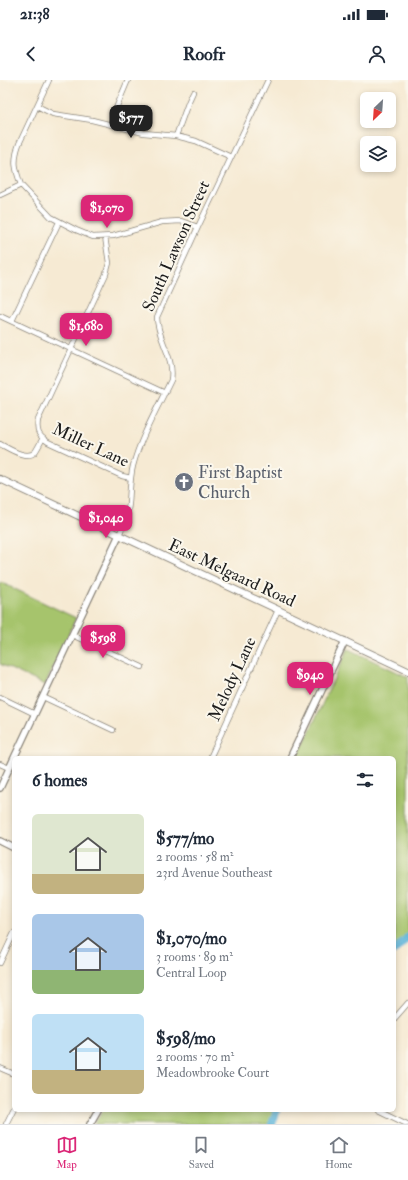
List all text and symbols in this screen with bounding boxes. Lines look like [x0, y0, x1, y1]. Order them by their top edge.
text: 21:38 [20, 5, 49, 24]
icon: back [20, 43, 42, 65]
text: Roofr [183, 43, 225, 66]
icon: person [366, 43, 388, 65]
north arrow [360, 92, 396, 128]
map controls [360, 92, 396, 172]
pin: $577 [107, 105, 155, 139]
text: $577 [118, 110, 144, 126]
button: layers [360, 136, 396, 172]
street label: South Lawson Street [138, 177, 215, 315]
pin: $1,070 [74, 195, 140, 229]
text: $1,070 [90, 200, 124, 216]
pin: $1,680 [53, 313, 119, 347]
text: $1,680 [69, 318, 103, 334]
street label: Miller Lane [49, 418, 133, 472]
place label: First Baptist Church [198, 462, 283, 503]
church icon: First Baptist Church [173, 471, 195, 493]
pin: $1,040 [73, 505, 139, 539]
text: $1,040 [88, 510, 124, 526]
street label: East Melgaard Road [165, 534, 299, 612]
pin: $598 [79, 625, 127, 659]
text: $598 [90, 630, 116, 646]
street label: Melody Lane [203, 634, 262, 725]
pin: $940 [286, 662, 334, 696]
text: $940 [296, 667, 324, 683]
icon: filters [354, 769, 376, 791]
text: 6 homes [32, 770, 87, 791]
text: $577/mo [156, 828, 214, 849]
icon: home [64, 830, 112, 878]
text: 2 rooms · 58 m² [156, 849, 234, 865]
text: 23rd Avenue Southeast [156, 865, 273, 881]
text: $1,070/mo [156, 928, 227, 949]
icon: home [64, 930, 112, 978]
text: 3 rooms · 89 m² [156, 949, 233, 965]
text: Central Loop [156, 965, 227, 981]
text: $598/mo [156, 1028, 216, 1049]
icon: home [64, 1030, 112, 1078]
text: 2 rooms · 70 m² [156, 1049, 234, 1065]
text: Meadowbrooke Court [156, 1065, 269, 1081]
tab: Map [56, 1134, 78, 1171]
tab: Saved [189, 1134, 214, 1171]
tab: Home [325, 1134, 352, 1171]

